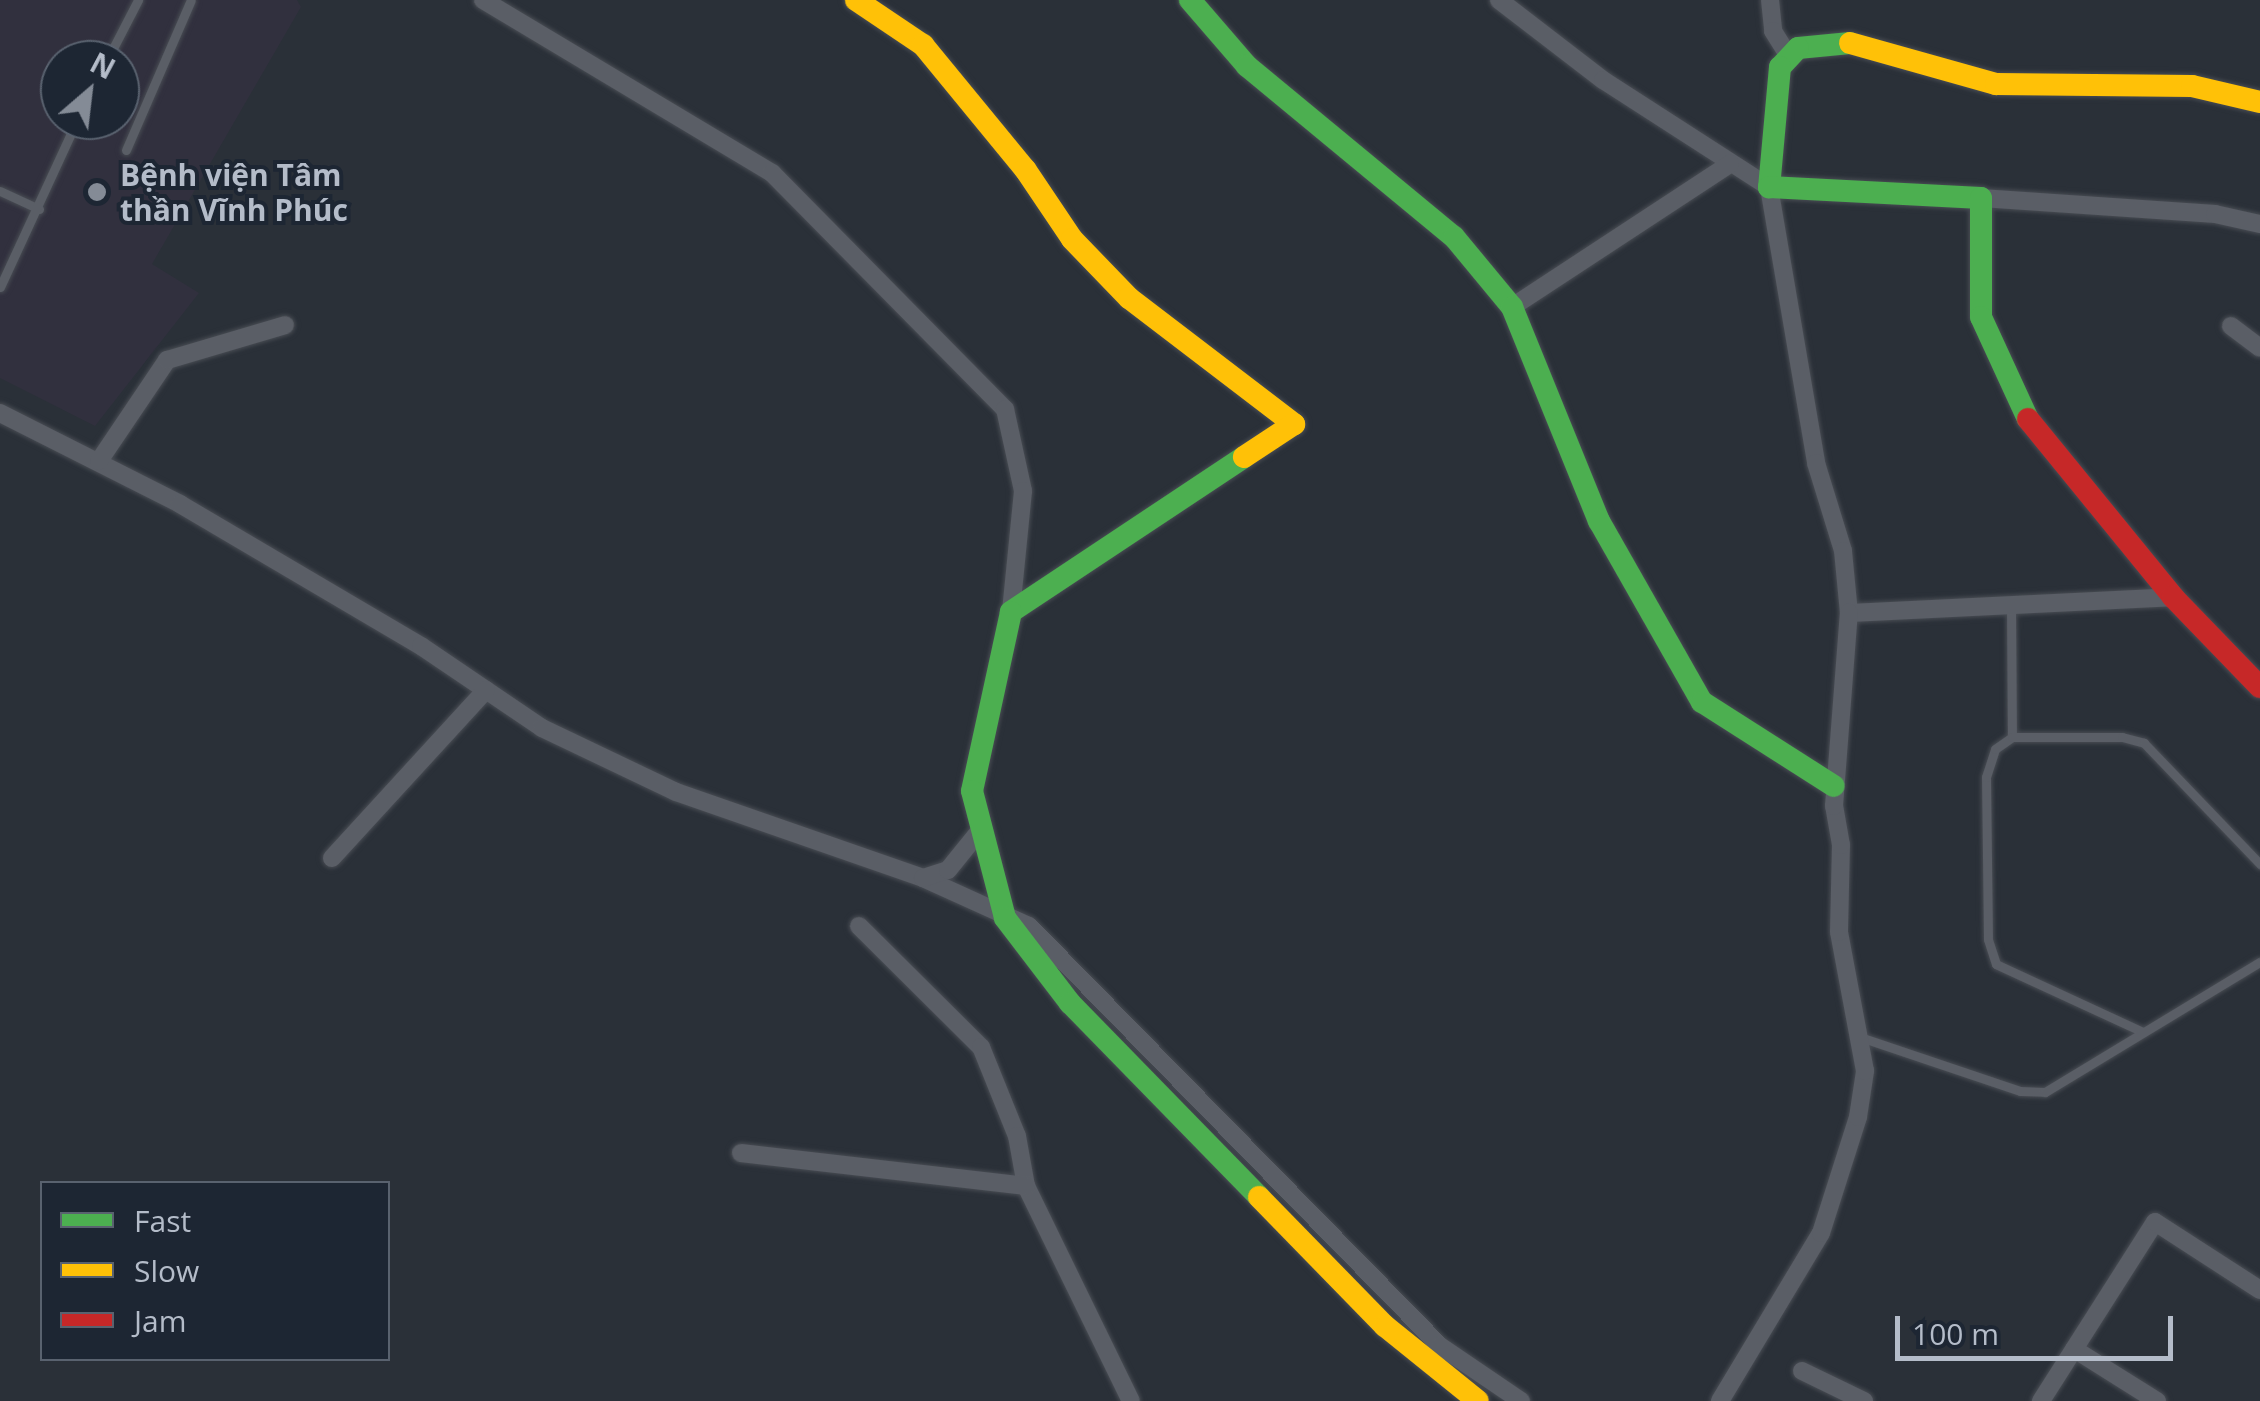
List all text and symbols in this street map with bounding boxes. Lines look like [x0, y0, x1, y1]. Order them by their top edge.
north arrow [40, 40, 140, 140]
text: N [84, 43, 122, 87]
place label: Bệnh viện Tâm thần Vĩnh Phúc [120, 157, 348, 228]
marker: Bệnh viện Tâm thần Vĩnh Phúc [84, 179, 110, 205]
legend [40, 1181, 390, 1361]
text: Fast [134, 1200, 191, 1241]
text: Slow [134, 1250, 199, 1291]
scale bar [1900, 1296, 2178, 1358]
text: Jam [134, 1300, 187, 1341]
text: 100 m [1912, 1313, 1999, 1354]

